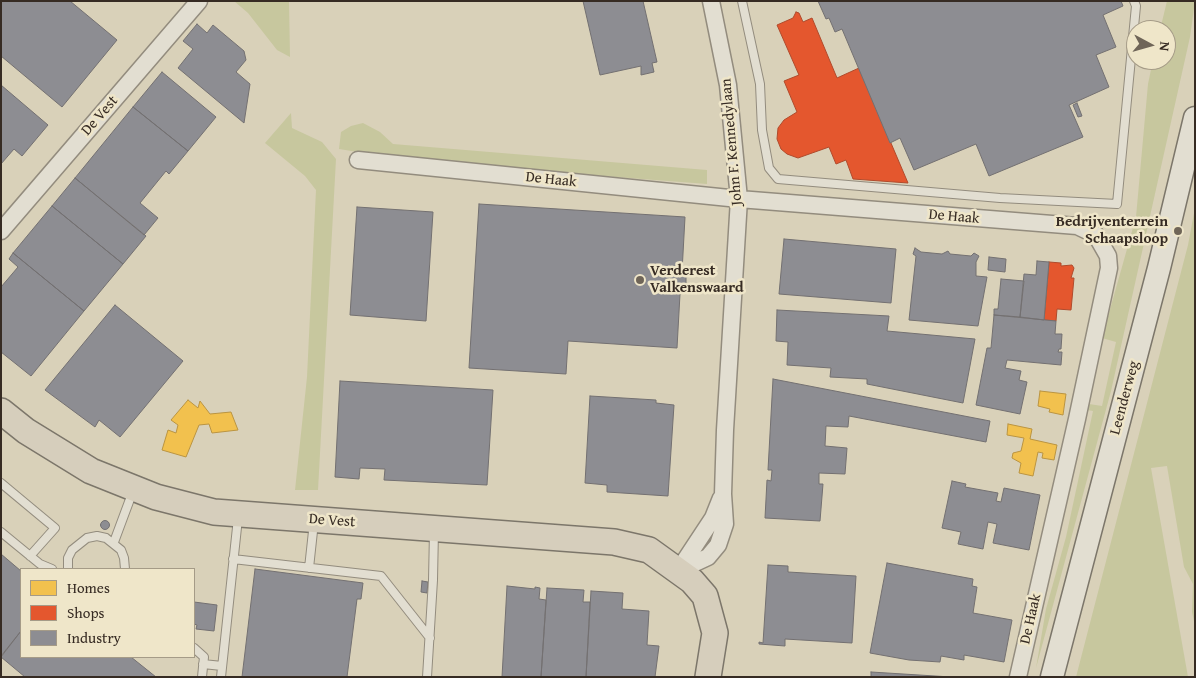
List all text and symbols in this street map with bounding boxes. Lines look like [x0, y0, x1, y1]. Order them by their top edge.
north arrow [1126, 20, 1176, 70]
text: N [1154, 41, 1175, 52]
street label: John F. Kennedylaan [717, 78, 747, 206]
street label: De Vest [78, 92, 122, 140]
street label: De Haak [525, 168, 577, 192]
street label: De Haak [928, 206, 980, 228]
place label: Bedrijventerrein Schaapsloop [1056, 213, 1168, 248]
marker: Bedrijventerrein Schaapsloop [1172, 225, 1184, 237]
place label: Verderest Valkenswaard [650, 262, 744, 297]
marker: Verderest Valkenswaard [634, 274, 646, 286]
street label: Leenderweg [1106, 359, 1144, 437]
street label: De Vest [308, 510, 356, 532]
legend [20, 568, 195, 658]
text: Homes [67, 577, 110, 598]
street label: De Haak [1016, 592, 1046, 646]
text: Shops [67, 602, 104, 623]
text: Industry [67, 627, 121, 648]

